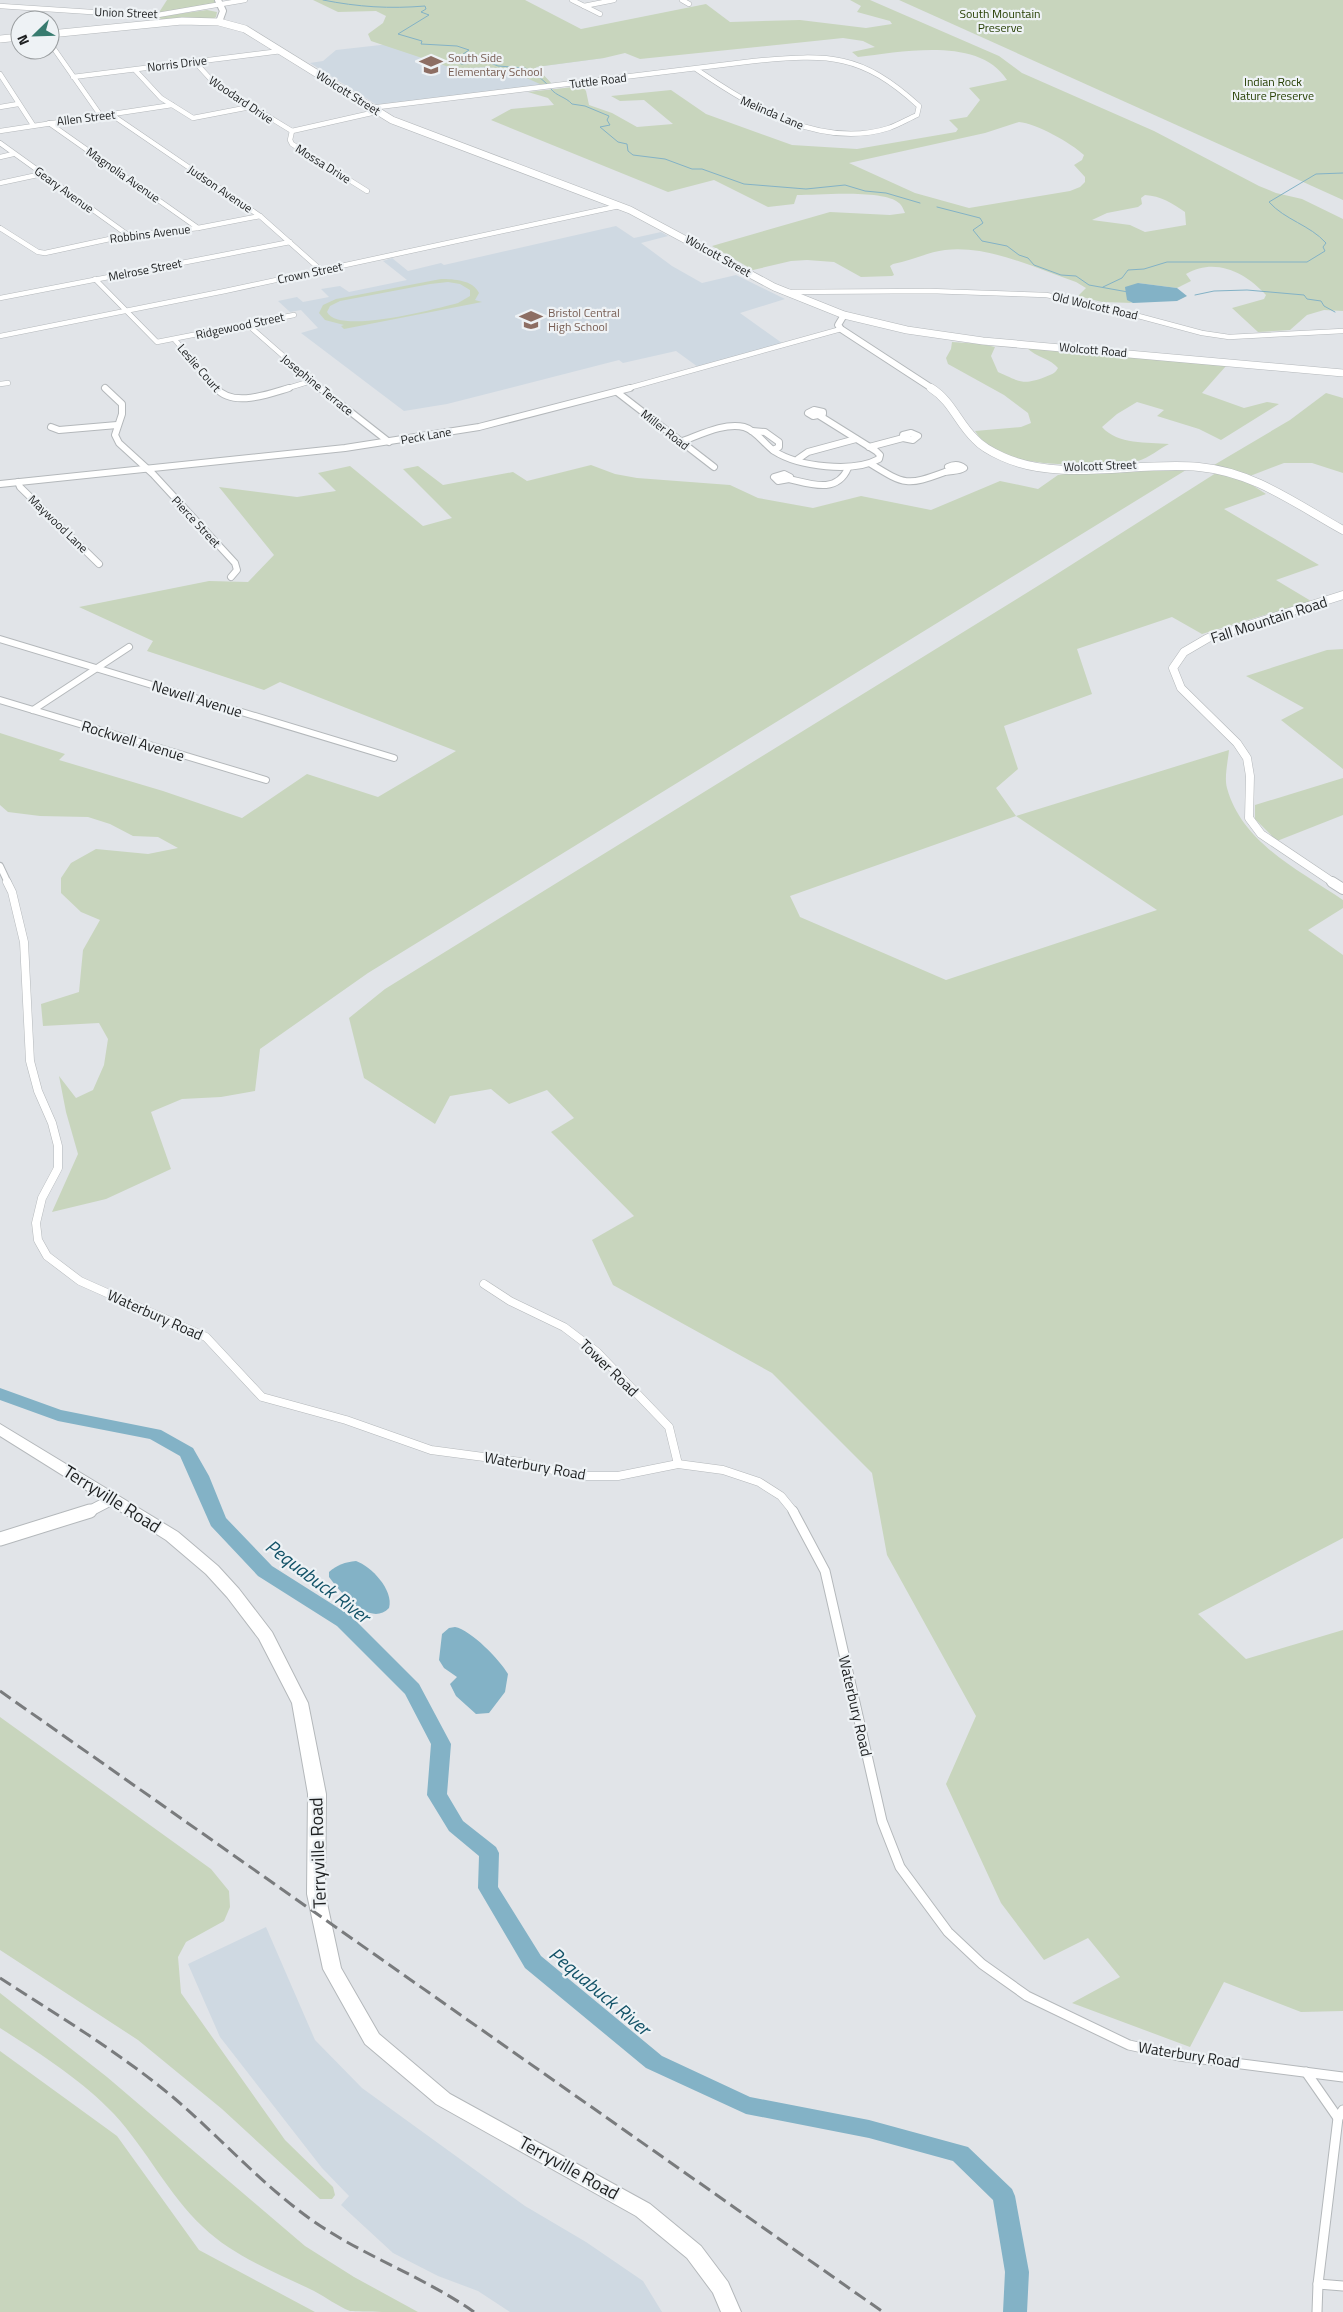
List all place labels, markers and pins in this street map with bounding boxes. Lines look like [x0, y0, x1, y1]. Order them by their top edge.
place label: South Side Elementary School [448, 48, 542, 81]
school or university icon: South Side Elementary School [418, 52, 444, 78]
place label: Bristol Central High School [548, 303, 620, 336]
school or university icon: Bristol Central High School [518, 307, 544, 333]

